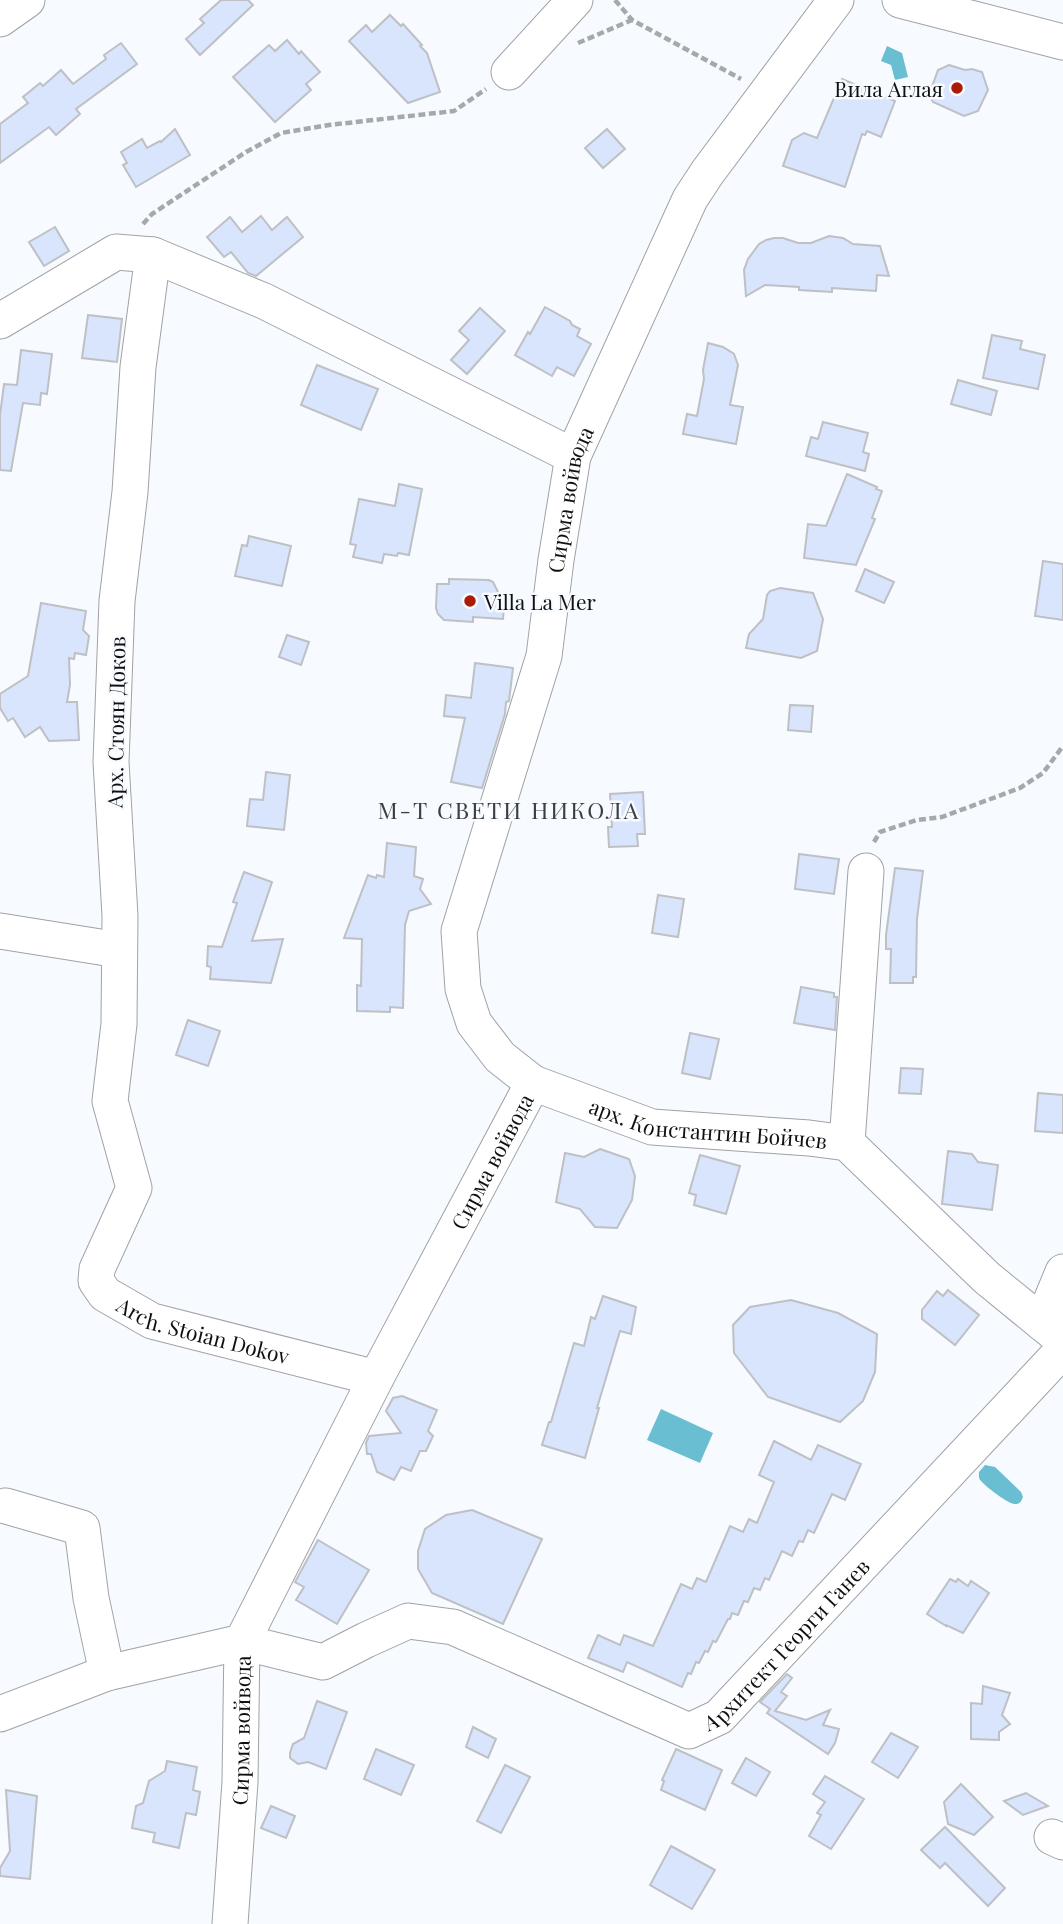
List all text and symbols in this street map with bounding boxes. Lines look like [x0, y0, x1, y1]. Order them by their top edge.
place label: Вила Аглая [834, 74, 943, 102]
marker: Вила Аглая [949, 80, 965, 96]
street label: Сирма войвода [541, 421, 599, 574]
place label: Villa La Mer [483, 587, 597, 615]
marker: Villa La Mer [462, 593, 478, 609]
street label: Арх. Стоян Доков [99, 636, 130, 809]
district label: М-Т СВЕТИ НИКОЛА [378, 794, 640, 825]
street label: Сирма войвода [444, 1088, 539, 1234]
street label: арх. Константин Бойчев [586, 1091, 829, 1154]
street label: Arch. Stoian Dokov [111, 1290, 293, 1370]
street label: Архитект Георги Ганев [698, 1552, 875, 1737]
street label: Сирма войвода [224, 1655, 256, 1806]

